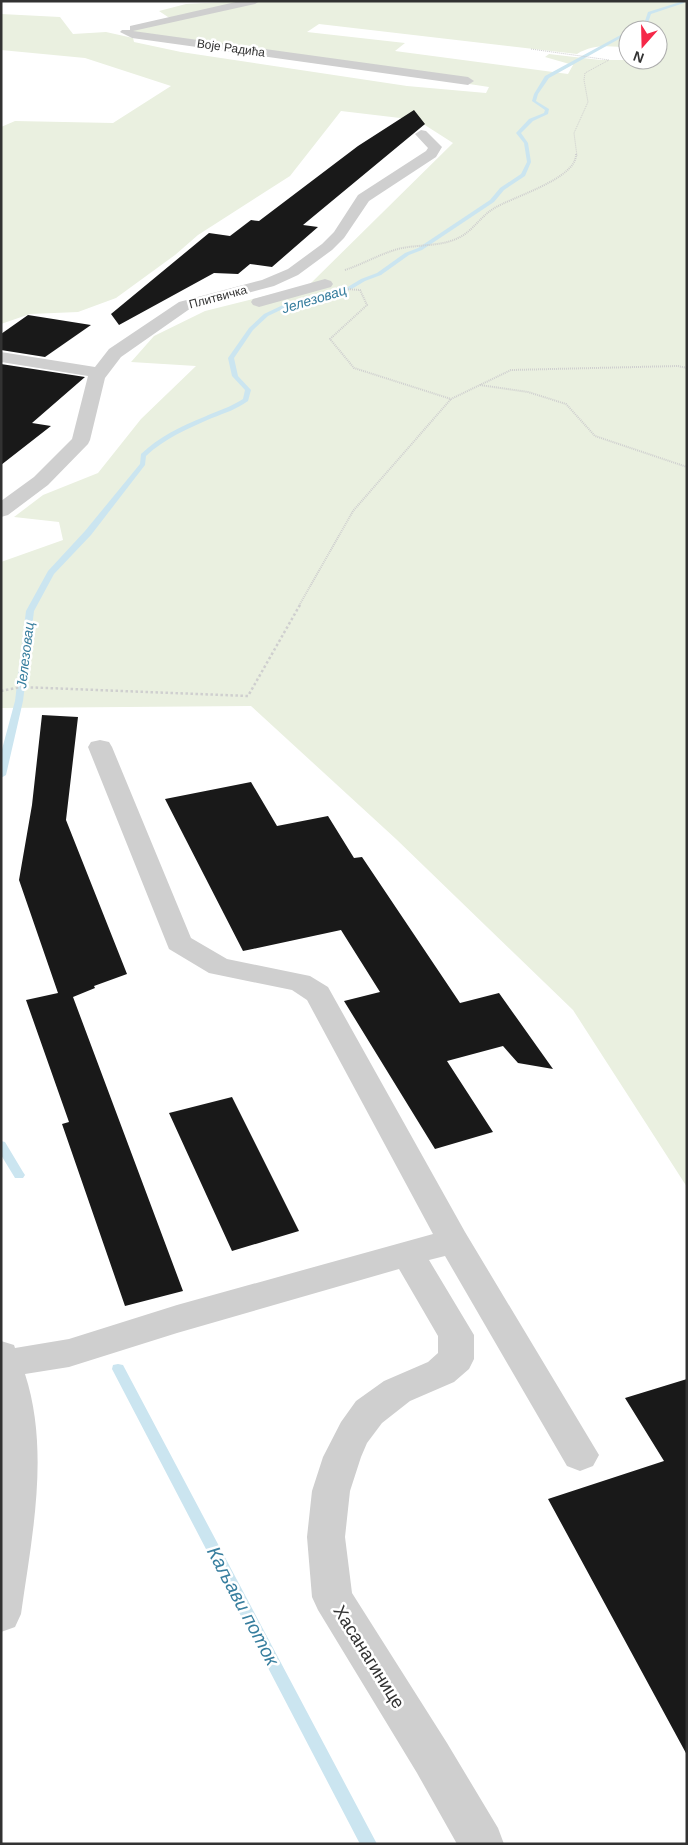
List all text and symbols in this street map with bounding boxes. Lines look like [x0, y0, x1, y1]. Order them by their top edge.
north arrow [618, 20, 668, 70]
street label: Воје Радића [196, 36, 266, 60]
text: N [631, 48, 646, 66]
street label: Плитвичка [188, 282, 249, 311]
water label: Јелезовац [279, 282, 348, 317]
water label: Јелезовац [13, 621, 37, 690]
water label: Каљави поток [203, 1543, 284, 1670]
street label: Хасанагинице [329, 1602, 409, 1712]

